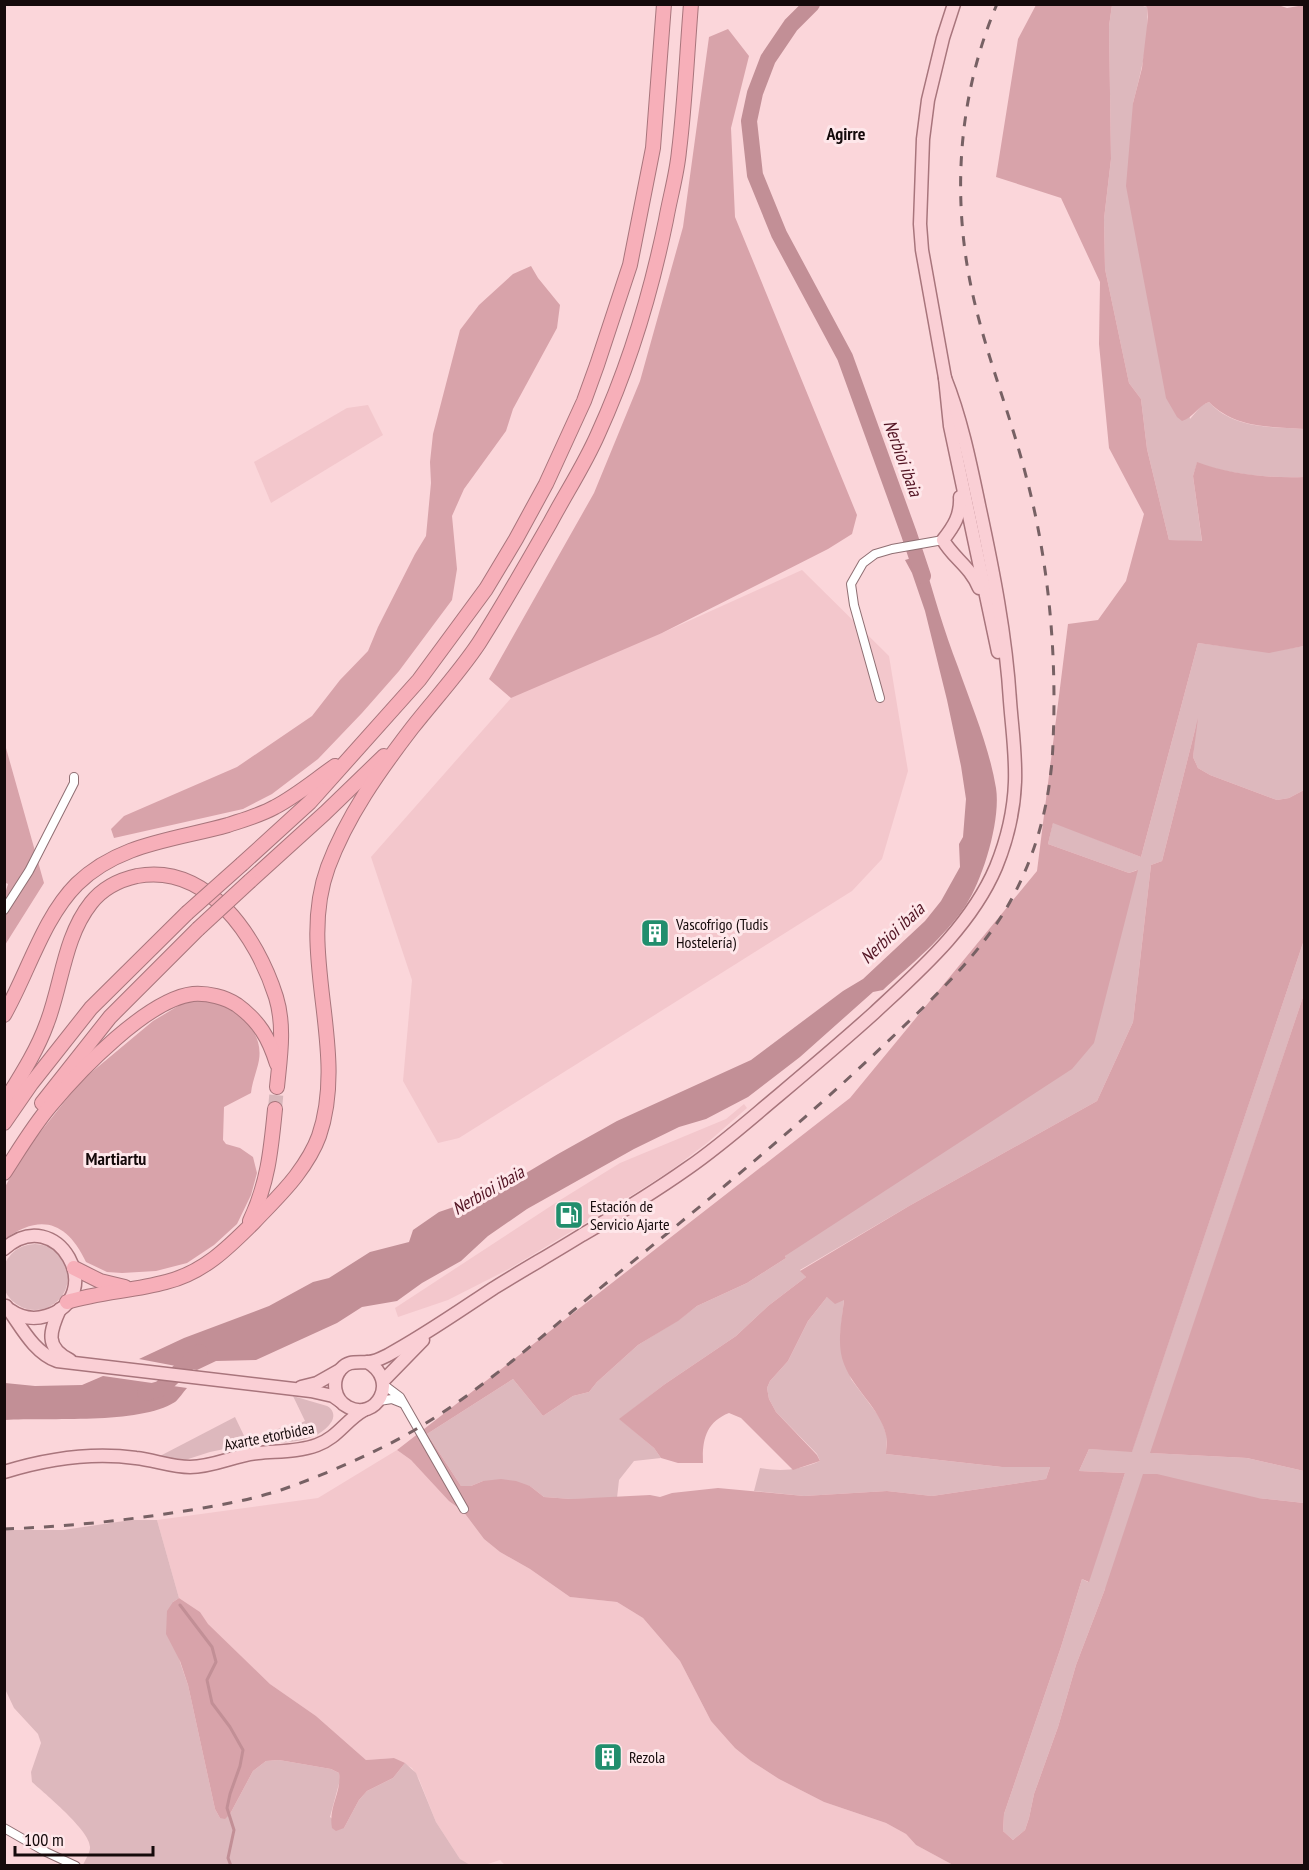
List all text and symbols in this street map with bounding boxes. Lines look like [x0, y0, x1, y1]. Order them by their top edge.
district label: Agirre [825, 122, 866, 145]
water label: Nerbioi ibaia [879, 417, 928, 500]
water label: Nerbioi ibaia [855, 897, 929, 968]
place label: Vascofrigo (Tudis Hostelería) [675, 914, 768, 952]
building icon: Vascofrigo (Tudis Hostelería) [639, 917, 671, 949]
district label: Martiartu [86, 1147, 146, 1170]
water label: Nerbioi ibaia [448, 1160, 529, 1220]
place label: Estación de Servicio Ajarte [590, 1196, 670, 1234]
fuel station icon: Estación de Servicio Ajarte [553, 1199, 585, 1231]
street label: Axarte etorbidea [222, 1417, 316, 1455]
building icon: Rezola [592, 1741, 624, 1773]
place label: Rezola [629, 1747, 665, 1767]
scale bar [15, 1819, 153, 1857]
text: 100 m [24, 1828, 64, 1851]

